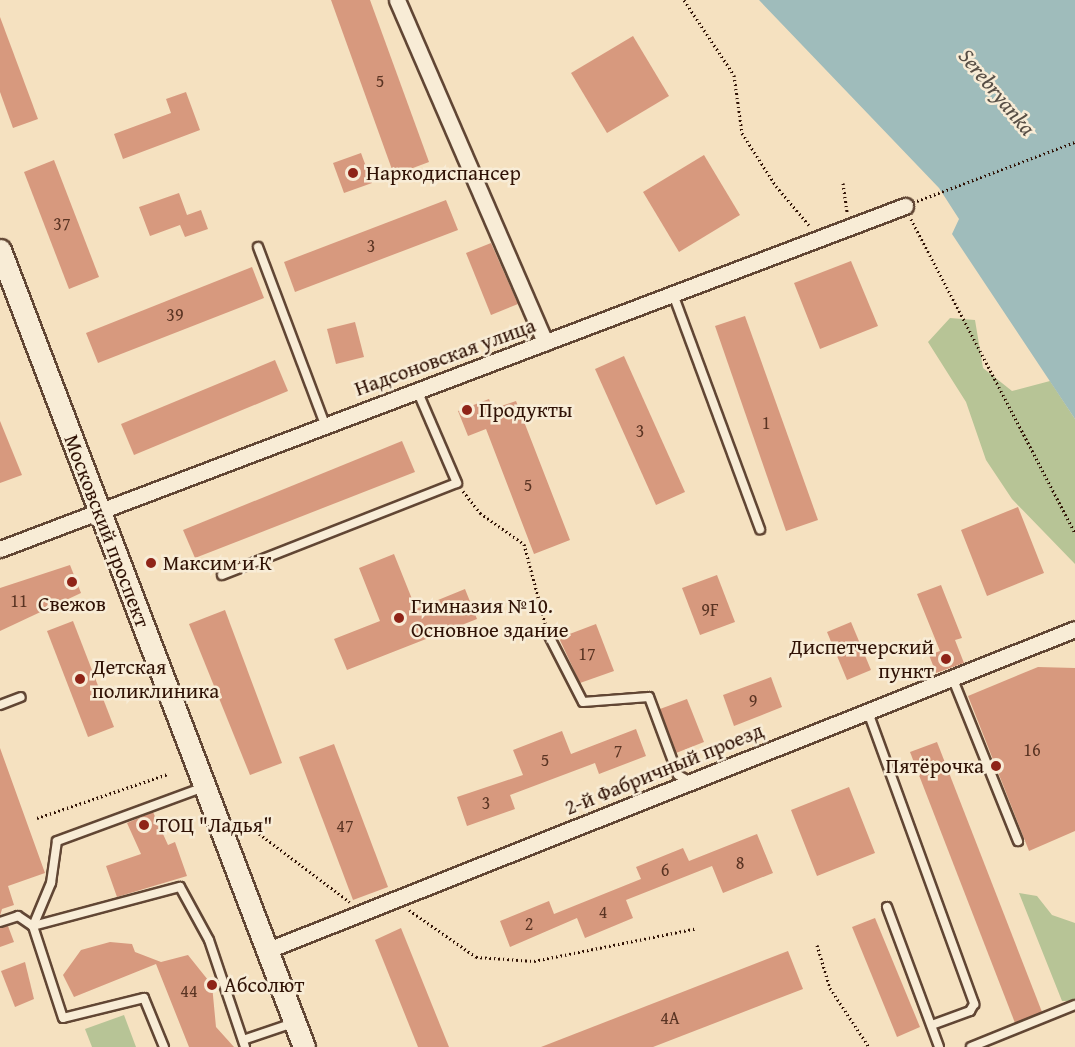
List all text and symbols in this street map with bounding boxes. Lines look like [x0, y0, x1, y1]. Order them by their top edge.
water label: Serebryanka [953, 43, 1041, 141]
house number: 5 [376, 70, 384, 92]
place label: Наркодиспансер [366, 160, 521, 186]
marker: Наркодиспансер [344, 164, 362, 182]
house number: 37 [53, 213, 71, 235]
house number: 3 [367, 235, 375, 257]
house number: 39 [166, 304, 184, 326]
street label: Надсоновская улица [351, 313, 539, 401]
place label: Продукты [479, 397, 573, 423]
marker: Продукты [460, 403, 474, 417]
house number: 1 [762, 412, 770, 434]
house number: 3 [636, 420, 644, 442]
street label: Московский проспект [59, 431, 155, 631]
house number: 5 [524, 474, 532, 496]
place label: Максим и К [163, 550, 272, 576]
marker: Максим и К [144, 556, 158, 570]
marker: Свежов [65, 575, 79, 589]
house number: 11 [10, 590, 28, 612]
place label: Свежов [38, 591, 106, 617]
place label: Гимназия №10. Основное здание [411, 593, 569, 643]
house number: 9F [701, 599, 719, 621]
marker: Гимназия №10. Основное здание [392, 611, 406, 625]
place label: Диспетчерский пункт [789, 634, 934, 684]
house number: 17 [578, 643, 596, 665]
marker: Диспетчерский пункт [939, 652, 953, 666]
place label: Детская поликлиника [92, 654, 219, 704]
marker: Детская поликлиника [73, 672, 87, 686]
house number: 9 [749, 690, 757, 712]
street label: 2-й Фабричный проезд [561, 718, 767, 820]
house number: 16 [1023, 739, 1041, 761]
house number: 7 [614, 740, 622, 762]
house number: 5 [541, 749, 549, 771]
place label: Пятёрочка [886, 753, 984, 779]
marker: Пятёрочка [989, 759, 1003, 773]
house number: 3 [482, 792, 490, 814]
place label: ТОЦ "Ладья" [156, 812, 272, 838]
house number: 47 [336, 815, 354, 837]
marker: ТОЦ "Ладья" [137, 818, 151, 832]
house number: 8 [736, 852, 744, 874]
house number: 6 [661, 859, 669, 881]
house number: 4 [599, 901, 607, 923]
house number: 2 [525, 913, 533, 935]
place label: Абсолют [224, 972, 304, 998]
marker: Абсолют [205, 978, 219, 992]
house number: 44 [180, 980, 198, 1002]
house number: 4А [660, 1007, 680, 1029]

